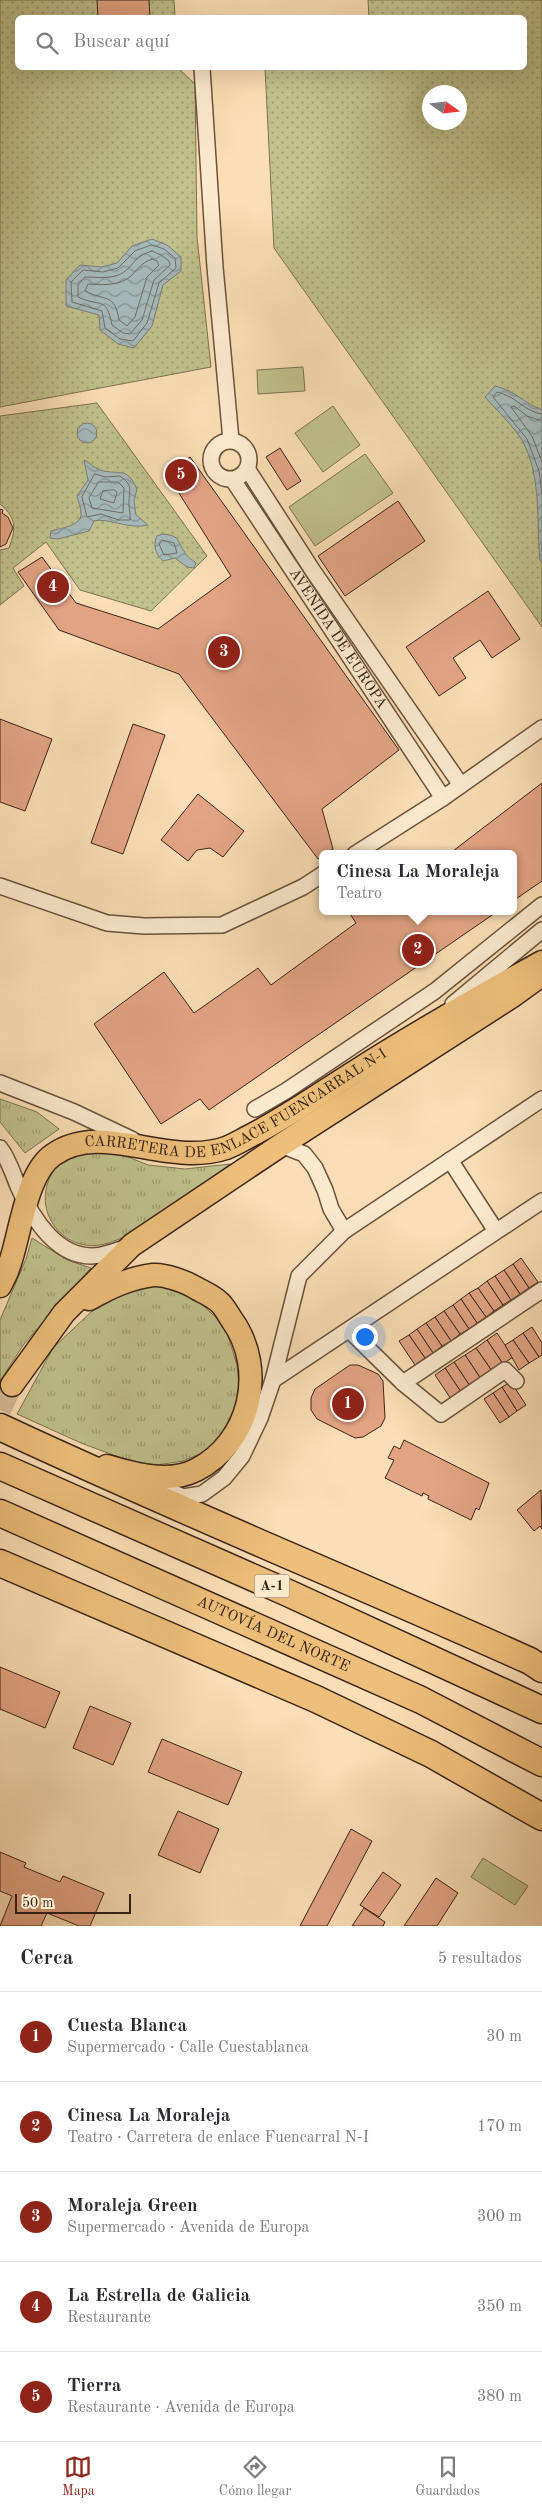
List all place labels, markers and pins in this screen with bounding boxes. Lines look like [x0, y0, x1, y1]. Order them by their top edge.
pin: 5 [165, 456, 197, 494]
pin: 4 [37, 568, 69, 606]
pin: 3 [208, 633, 240, 671]
pin: 2 [402, 931, 434, 969]
pin: 1 [332, 1385, 364, 1423]

